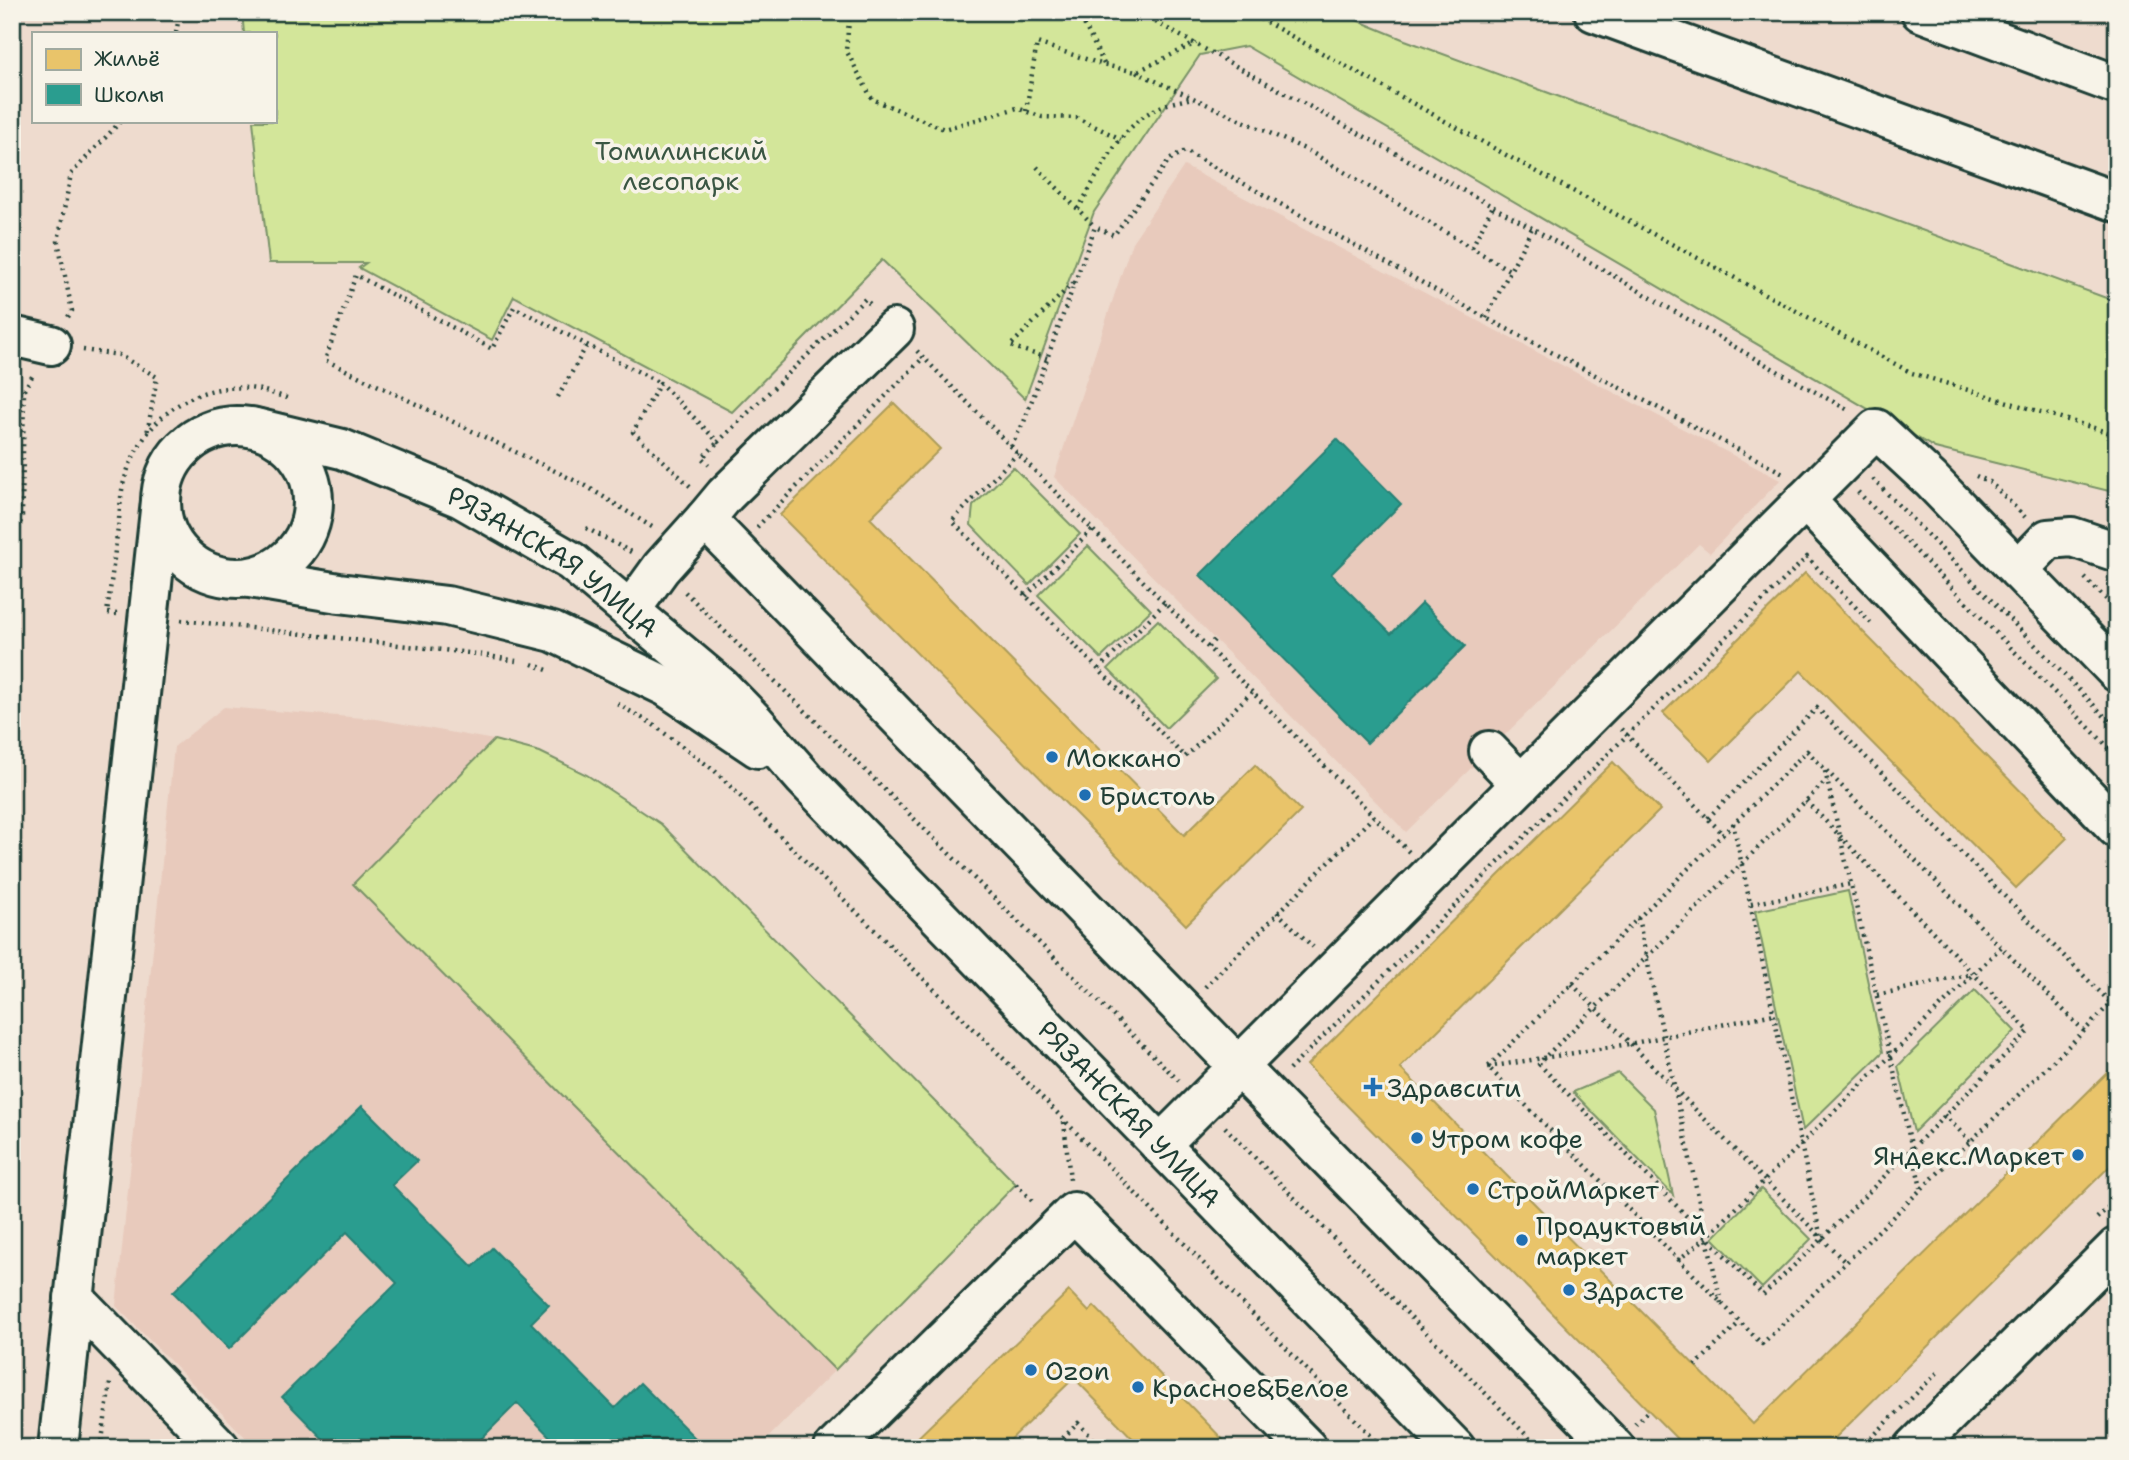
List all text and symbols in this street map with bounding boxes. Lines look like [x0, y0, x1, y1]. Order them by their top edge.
legend [32, 32, 276, 122]
text: Жильё [94, 45, 160, 73]
text: Школы [94, 81, 164, 109]
park label: Томилинский лесопарк [595, 133, 767, 198]
street label: РЯЗАНСКАЯ УЛИЦА [443, 477, 666, 645]
place label: Моккано [1066, 740, 1181, 775]
marker: Моккано [1044, 749, 1060, 765]
place label: Бристоль [1099, 778, 1215, 813]
marker: Бристоль [1077, 787, 1093, 803]
street label: РЯЗАНСКАЯ УЛИЦА [1031, 1012, 1229, 1215]
place label: Здравсити [1387, 1070, 1521, 1105]
marker: Здравсити [1365, 1079, 1381, 1095]
place label: Утром кофе [1431, 1121, 1583, 1156]
marker: Утром кофе [1409, 1130, 1425, 1146]
place label: Яндекс.Маркет [1873, 1138, 2065, 1173]
marker: Яндекс.Маркет [2070, 1147, 2086, 1163]
place label: СтройМаркет [1487, 1172, 1660, 1207]
marker: СтройМаркет [1465, 1181, 1481, 1197]
place label: Продуктовый маркет [1536, 1208, 1706, 1273]
marker: Продуктовый маркет [1514, 1232, 1530, 1248]
place label: Здрасте [1583, 1273, 1685, 1308]
marker: Здрасте [1561, 1282, 1577, 1298]
place label: Ozon [1045, 1353, 1110, 1388]
marker: Ozon [1023, 1362, 1039, 1378]
place label: Красное&Белое [1152, 1370, 1349, 1405]
marker: Красное&Белое [1130, 1379, 1146, 1395]

